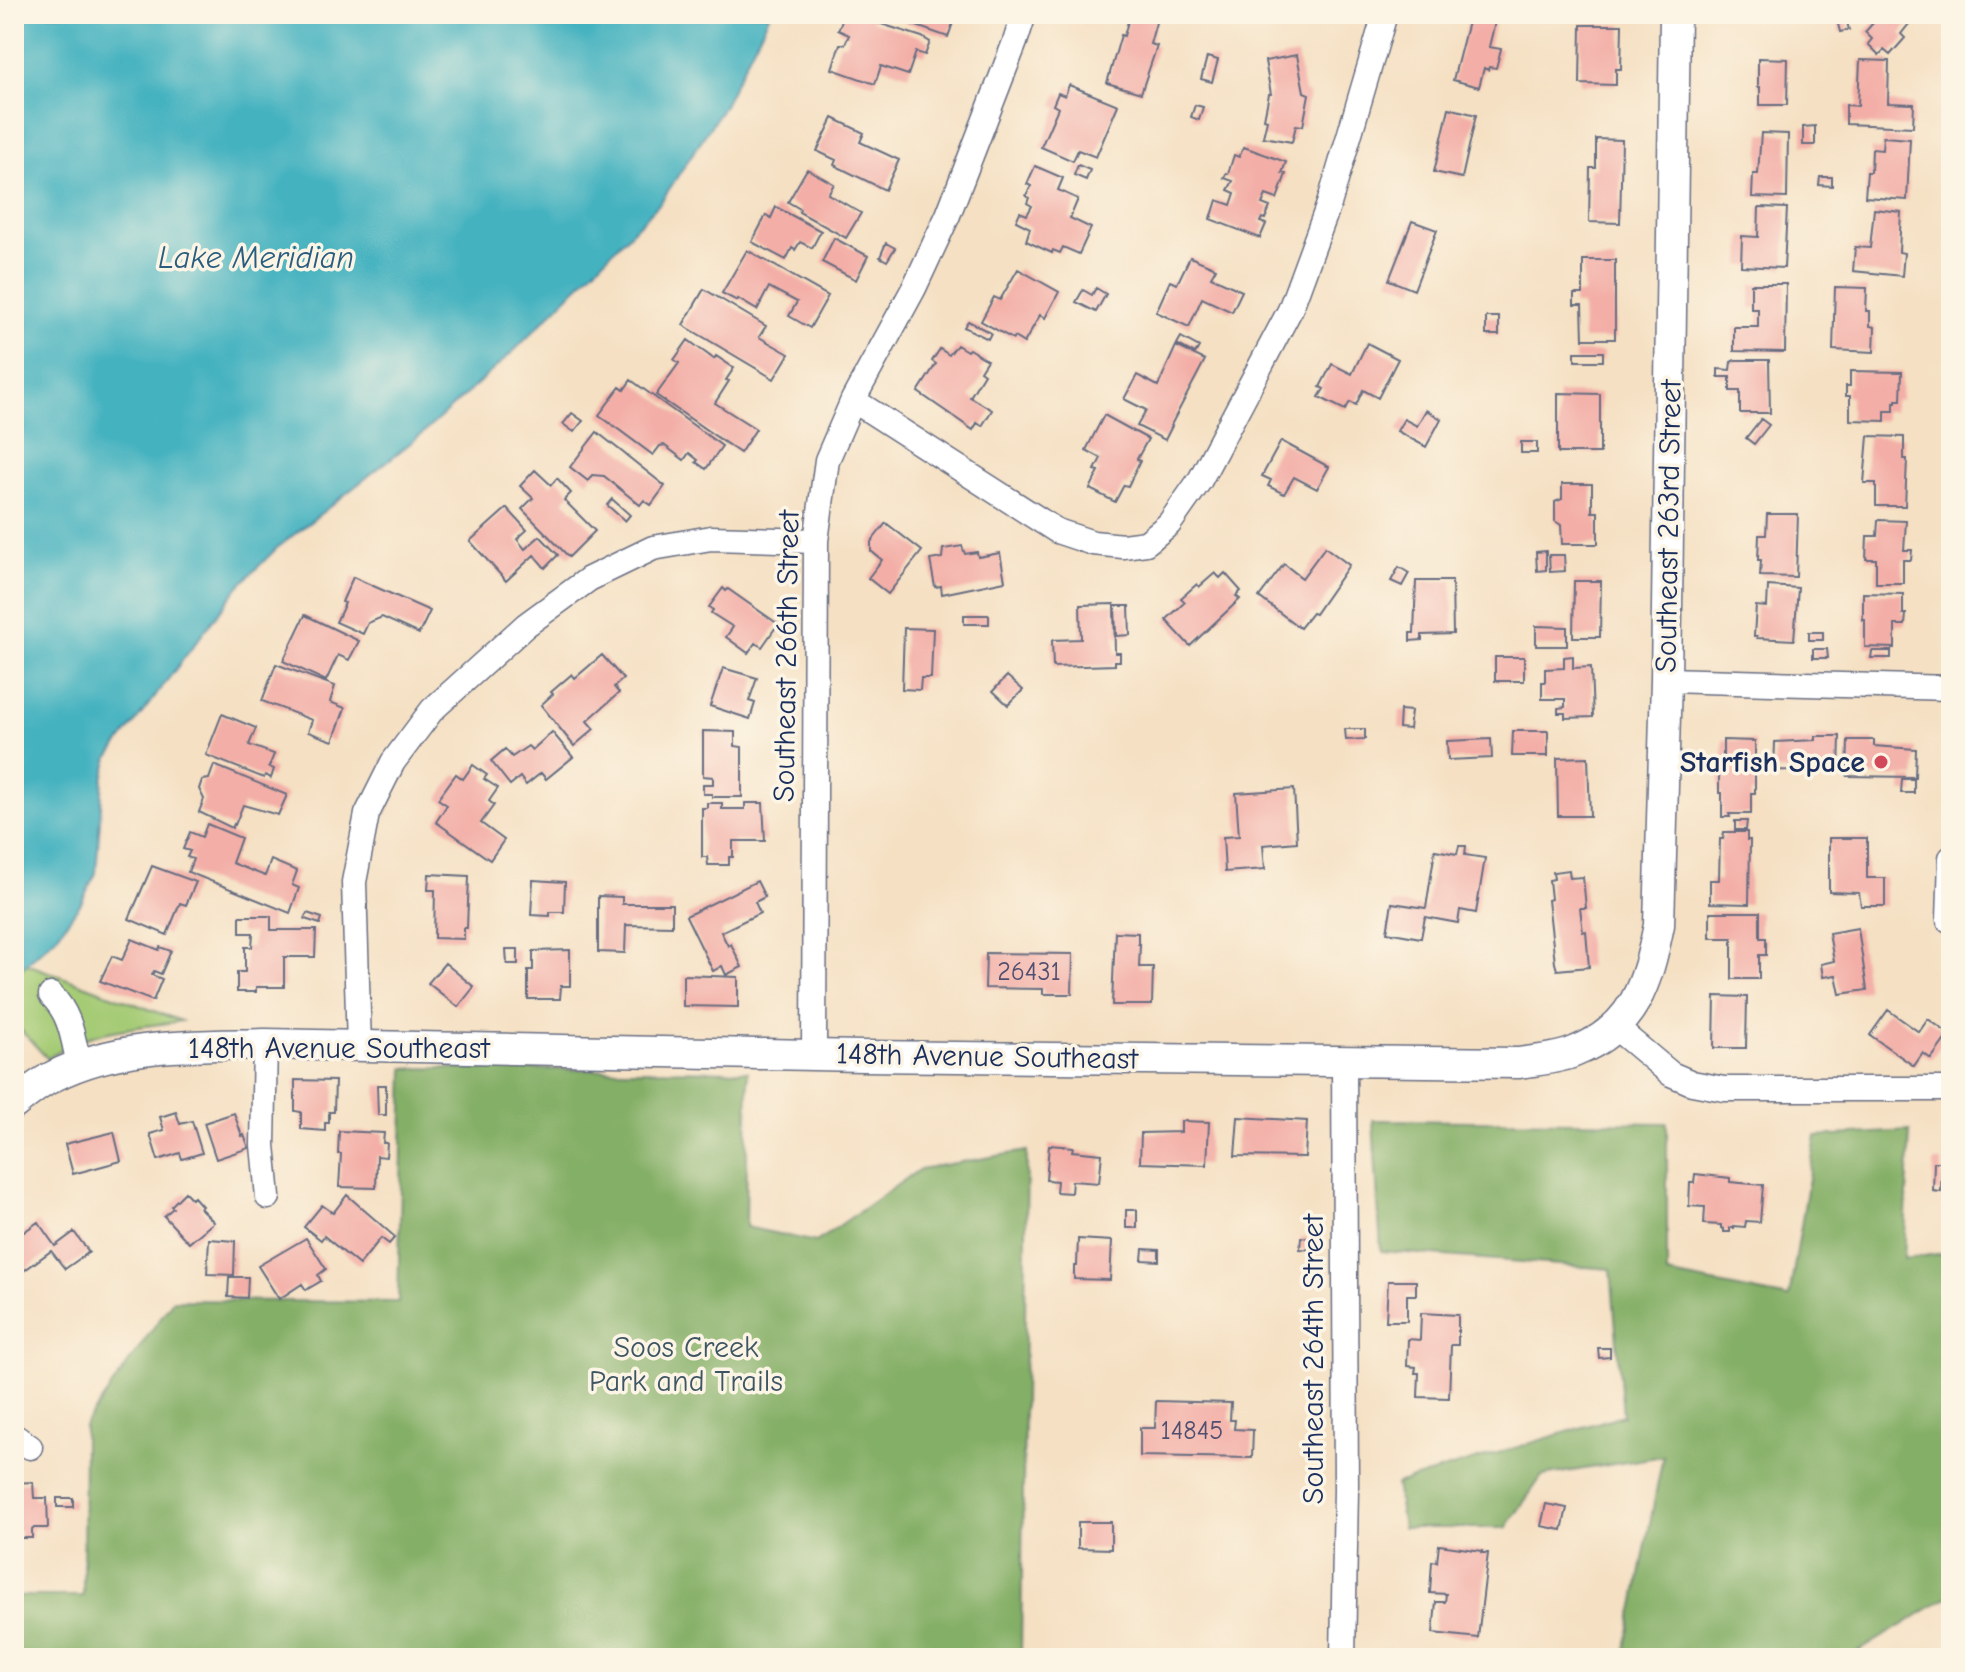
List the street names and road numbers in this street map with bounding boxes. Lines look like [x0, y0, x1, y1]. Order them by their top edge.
street label: Southeast 263rd Street [1648, 378, 1689, 673]
street label: Southeast 266th Street [766, 508, 807, 802]
street label: 148th Avenue Southeast [188, 1031, 491, 1066]
street label: 148th Avenue Southeast [836, 1036, 1140, 1077]
street label: Southeast 264th Street [1296, 1212, 1331, 1504]

